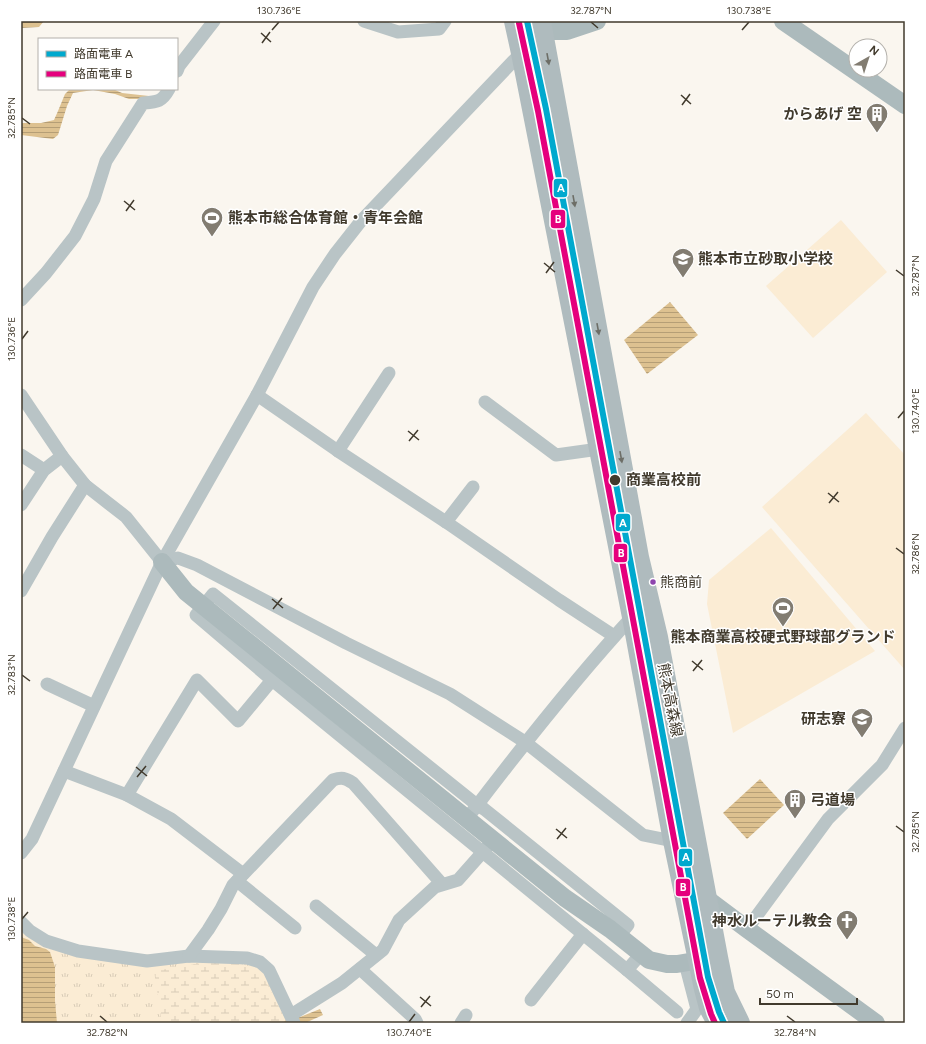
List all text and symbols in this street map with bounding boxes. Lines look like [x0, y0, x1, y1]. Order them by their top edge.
text: 130.736°E [257, 4, 301, 17]
text: 32.787°N [570, 4, 612, 17]
text: 130.738°E [727, 4, 771, 17]
legend [38, 38, 178, 90]
north arrow [848, 38, 888, 78]
text: N [867, 43, 881, 58]
text: 路面電車 A [74, 47, 133, 61]
one-way arrow [546, 53, 552, 65]
text: 路面電車 B [74, 67, 132, 81]
text: 32.785°N [5, 97, 18, 139]
building icon: からあげ 空 [864, 101, 890, 134]
place label: からあげ 空 [783, 105, 862, 123]
line badge: A [553, 178, 568, 198]
text: A [557, 182, 565, 195]
one-way arrow [572, 195, 578, 207]
sports icon: 熊本市総合体育館・青年会館 [199, 205, 225, 238]
place label: 熊本市総合体育館・青年会館 [228, 209, 423, 227]
line badge: B [550, 209, 566, 229]
text: B [555, 213, 562, 226]
school or university icon: 熊本市立砂取小学校 [670, 246, 696, 279]
place label: 熊本市立砂取小学校 [698, 250, 833, 268]
text: 32.787°N [909, 255, 922, 297]
text: 130.736°E [5, 317, 18, 361]
one-way arrow [595, 323, 601, 335]
text: 130.740°E [909, 388, 922, 434]
one-way arrow [618, 451, 624, 463]
place label: 商業高校前 [626, 471, 701, 489]
marker: 商業高校前 [608, 473, 622, 487]
line badge: A [615, 513, 631, 532]
text: A [619, 517, 627, 530]
text: 32.786°N [909, 533, 922, 575]
line badge: B [613, 543, 628, 563]
text: B [618, 547, 625, 560]
place label: 熊商前 [660, 574, 702, 591]
marker: 熊商前 [648, 577, 658, 587]
sports icon: 熊本商業高校硬式野球部グランド [770, 595, 796, 628]
place label: 熊本商業高校硬式野球部グランド [670, 628, 896, 646]
text: 32.783°N [5, 654, 18, 696]
street label: 熊本高森線 [654, 661, 686, 739]
school or university icon: 研志寮 [849, 706, 875, 739]
place label: 研志寮 [801, 710, 846, 728]
building icon: 弓道場 [782, 787, 808, 820]
place label: 弓道場 [810, 791, 855, 809]
text: 32.785°N [909, 811, 922, 853]
line badge: A [678, 848, 693, 867]
text: A [682, 851, 690, 864]
line badge: B [675, 878, 691, 897]
text: B [680, 881, 687, 894]
text: 130.738°E [5, 897, 18, 941]
church icon: 神水ルーテル教会 [834, 908, 860, 941]
place label: 神水ルーテル教会 [711, 912, 832, 930]
scale bar [760, 980, 857, 1006]
text: 50 m [766, 987, 794, 1001]
text: 32.782°N [86, 1026, 128, 1039]
text: 130.740°E [386, 1026, 432, 1039]
text: 32.784°N [774, 1026, 816, 1039]

